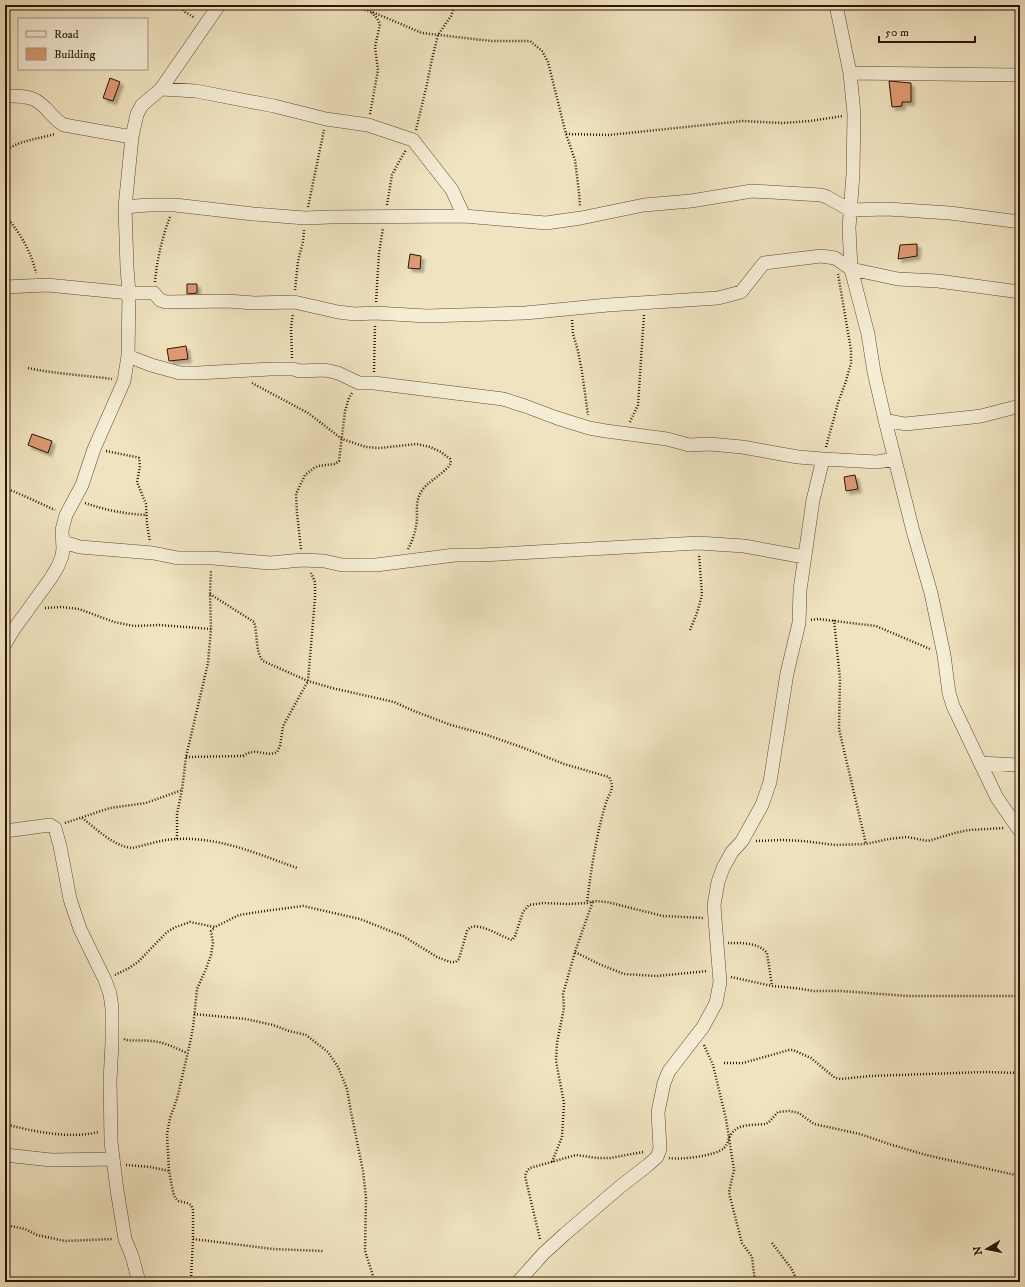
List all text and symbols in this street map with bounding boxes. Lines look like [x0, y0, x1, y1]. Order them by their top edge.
legend [18, 18, 148, 70]
scale bar [879, 18, 975, 44]
text: 50 m [885, 25, 909, 40]
text: Road [54, 27, 79, 42]
text: Building [54, 47, 95, 62]
north arrow [967, 1229, 1007, 1269]
text: N [970, 1245, 986, 1256]

